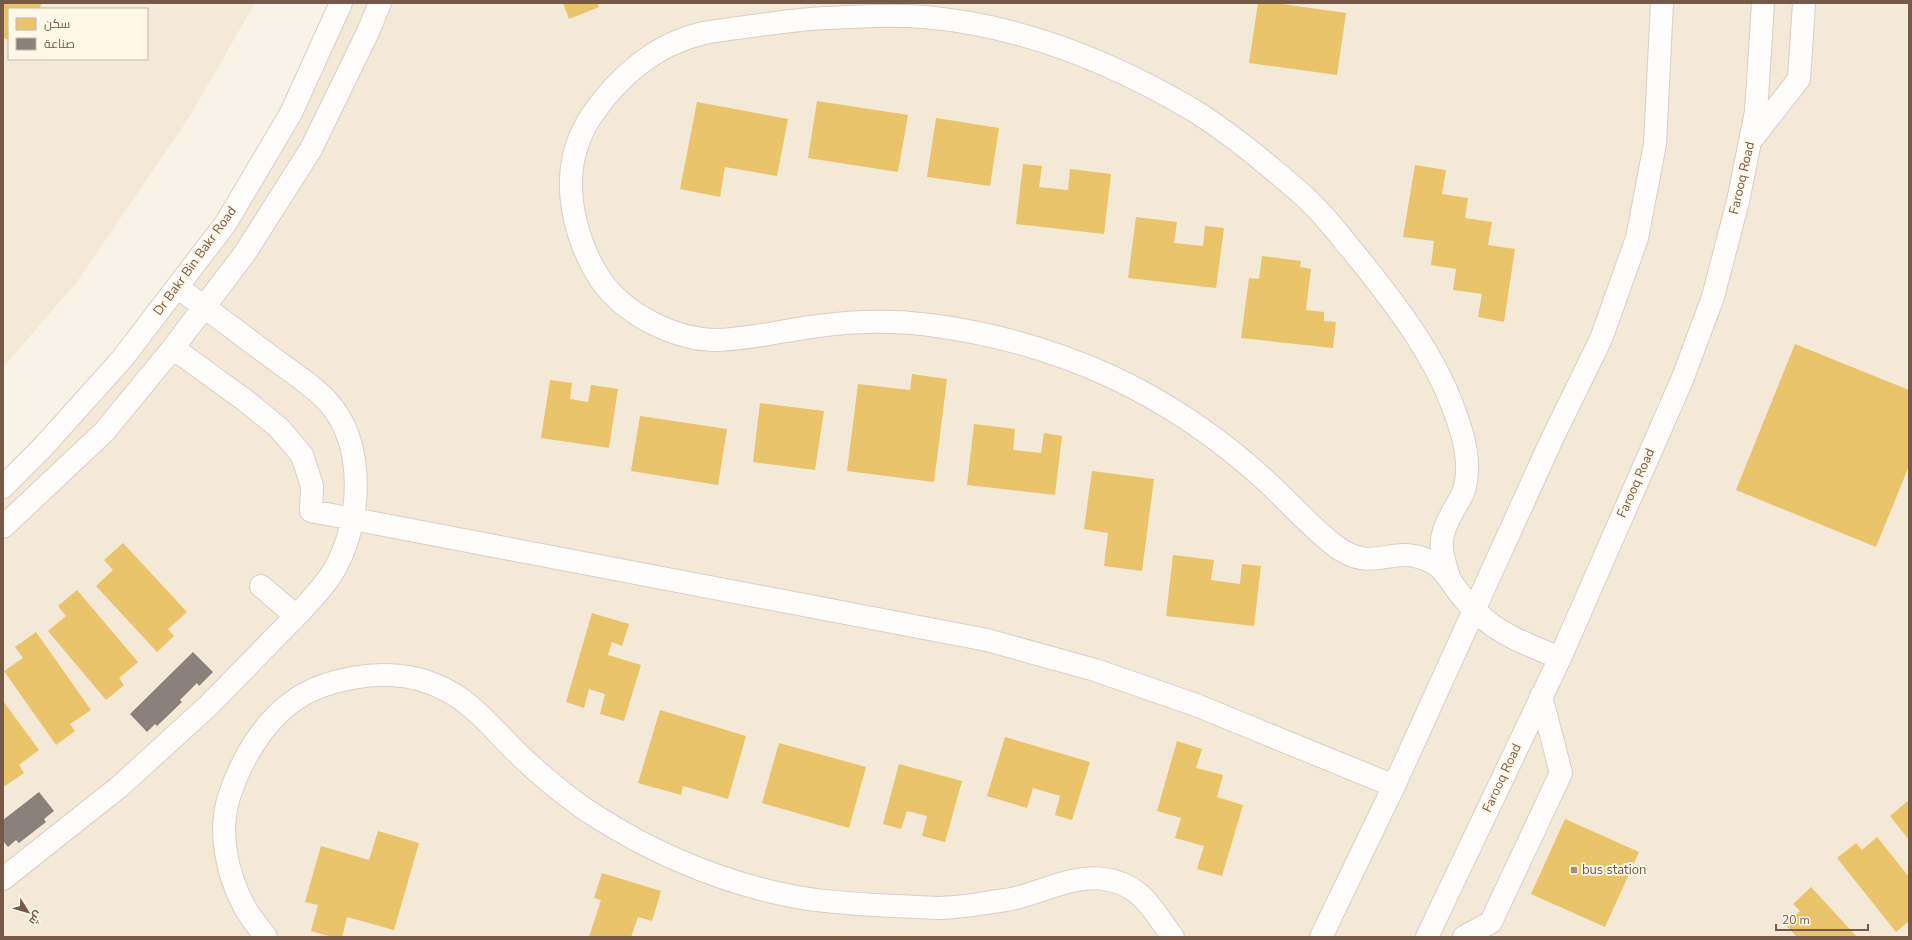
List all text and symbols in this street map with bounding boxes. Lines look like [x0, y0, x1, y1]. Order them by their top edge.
legend [8, 8, 148, 60]
text: سكن [44, 16, 70, 32]
text: صناعة [44, 36, 75, 52]
street label: Farooq Road [1725, 140, 1759, 216]
street label: Dr Bakr Bin Bakr Road [149, 203, 241, 319]
street label: Farooq Road [1613, 446, 1659, 520]
street label: Farooq Road [1478, 741, 1526, 815]
place label: bus station [1582, 861, 1646, 879]
marker: bus station [1569, 865, 1579, 875]
north arrow [8, 892, 48, 932]
scale bar [1776, 906, 1868, 932]
text: ش [25, 908, 46, 928]
text: 20 m [1782, 912, 1810, 928]

